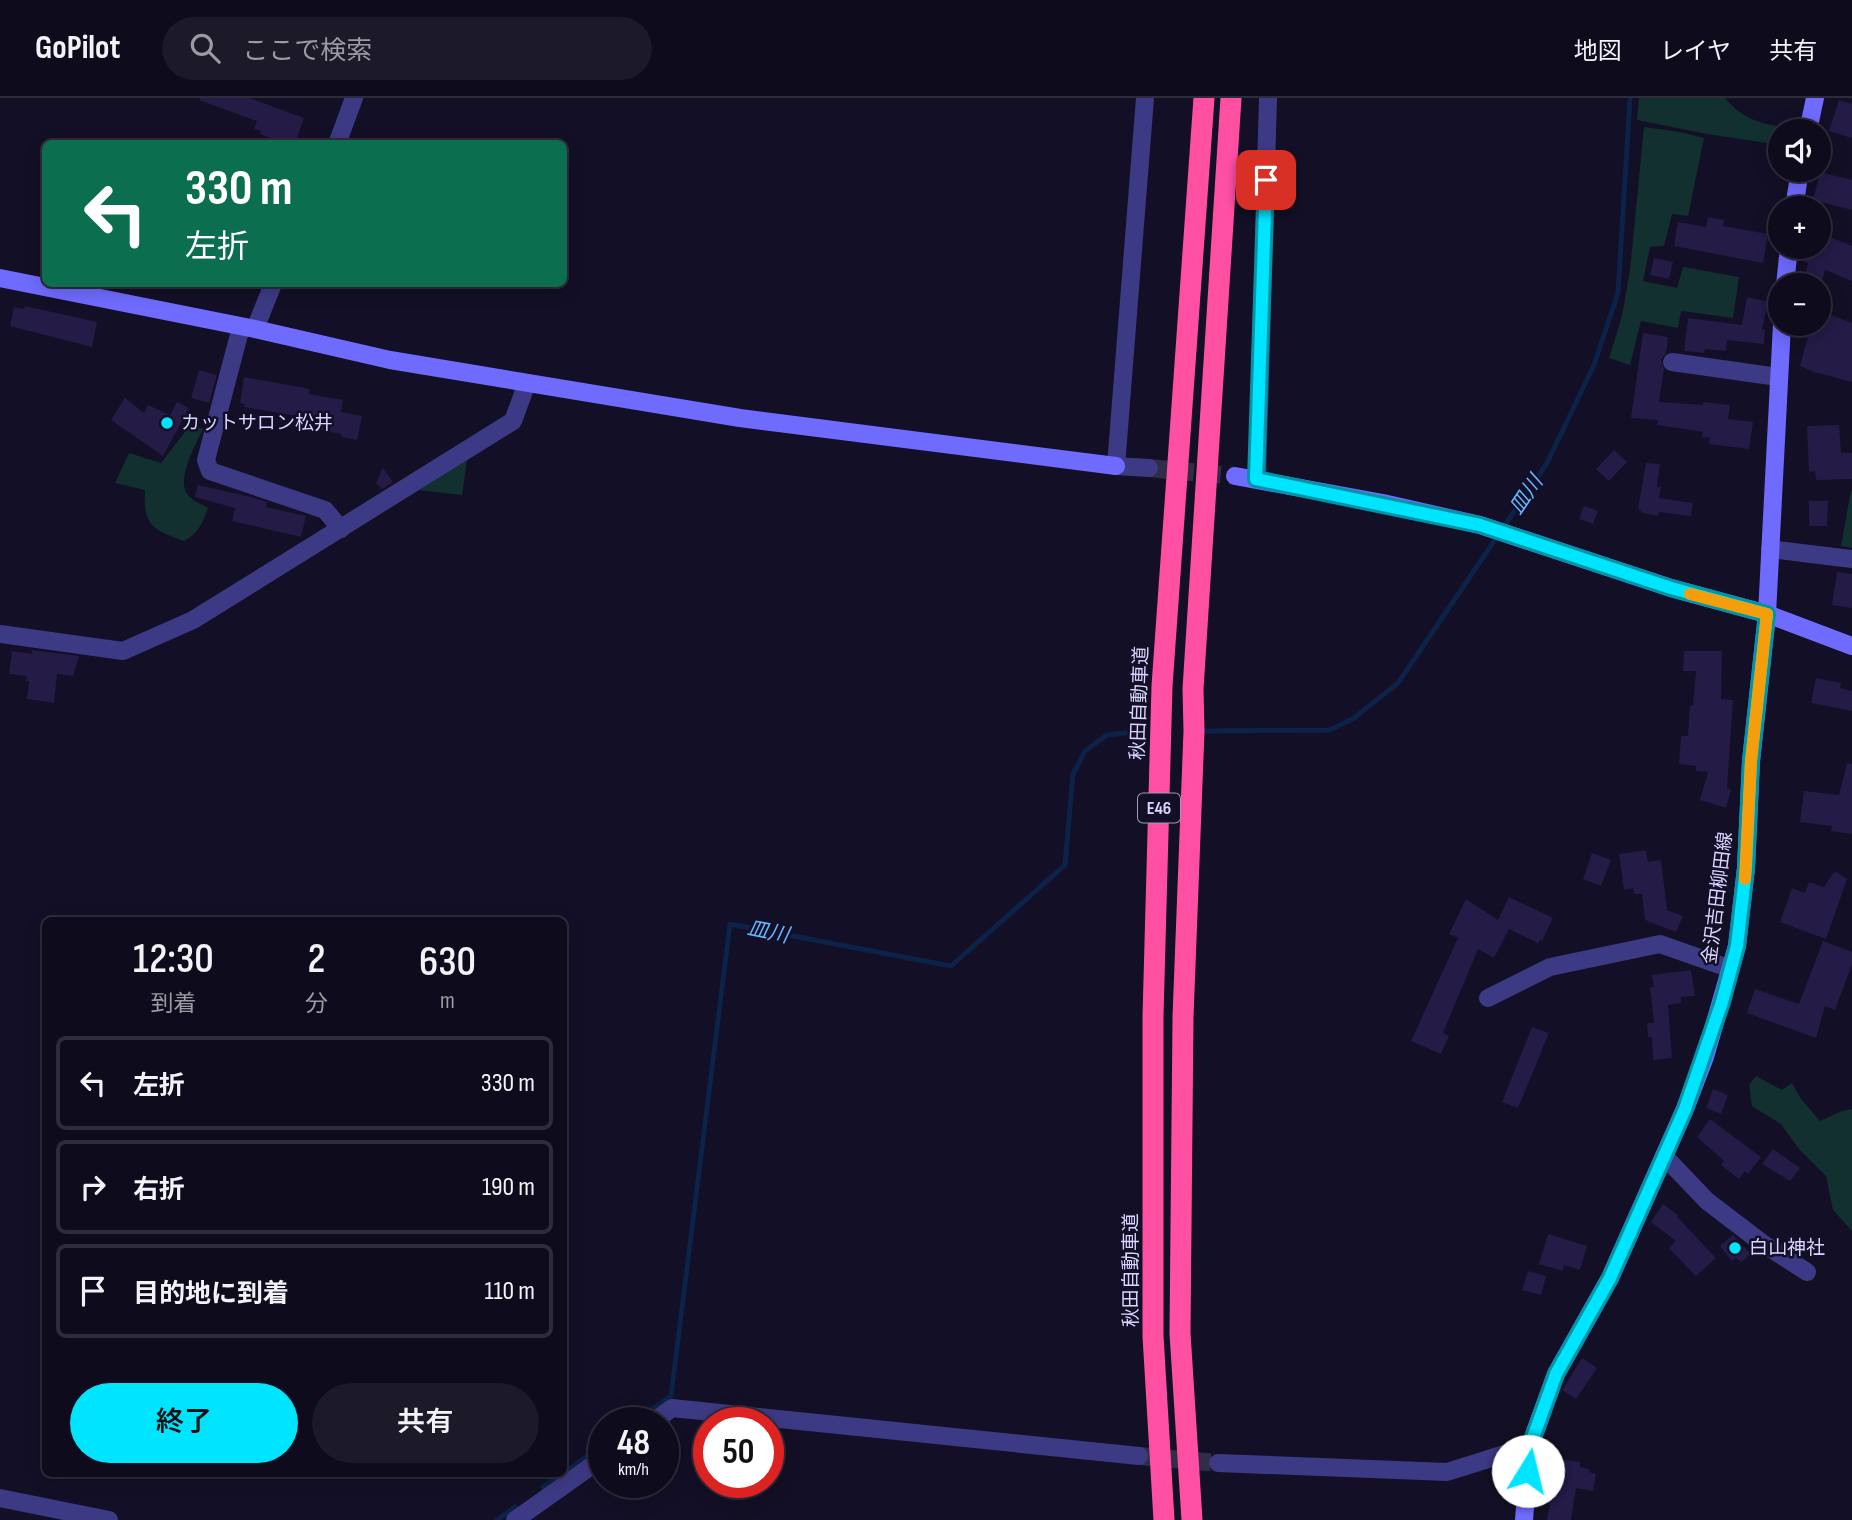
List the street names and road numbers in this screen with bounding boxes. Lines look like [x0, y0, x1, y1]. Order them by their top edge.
street label: 秋田自動車道 [1127, 646, 1153, 760]
road number: E46 [1138, 794, 1180, 822]
street label: 金沢吉田柳田線 [1698, 831, 1738, 965]
street label: 秋田自動車道 [1120, 1213, 1143, 1327]

